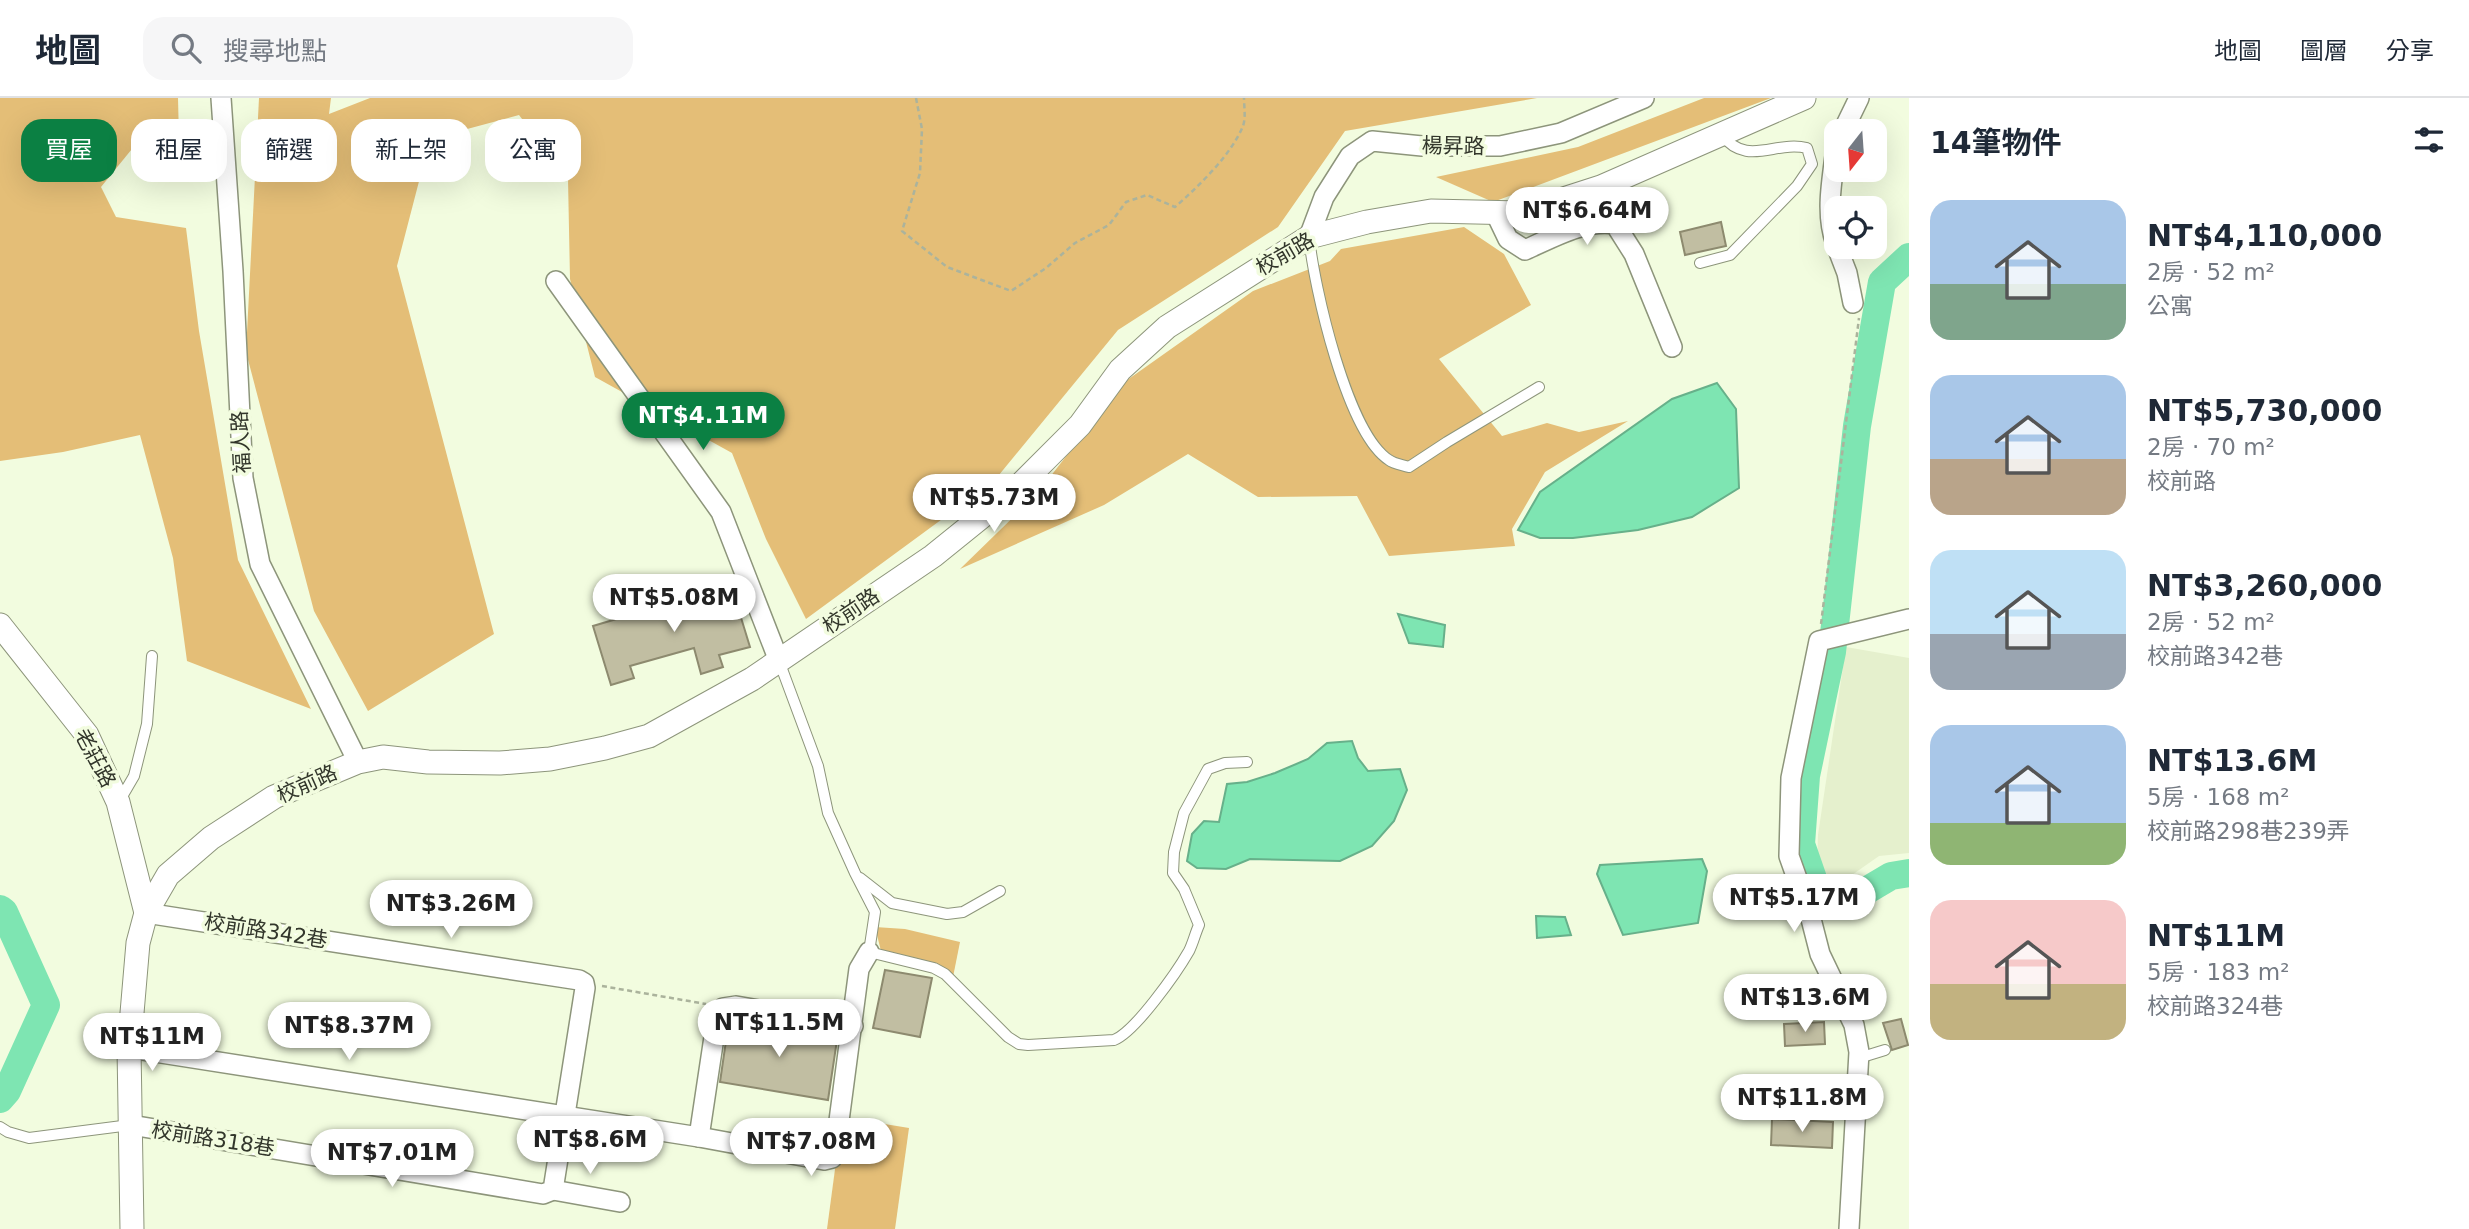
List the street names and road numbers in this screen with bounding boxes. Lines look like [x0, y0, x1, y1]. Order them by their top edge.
street label: 楊昇路 [1421, 133, 1485, 159]
street label: 校前路 [1252, 228, 1318, 280]
street label: 福人路 [227, 410, 255, 474]
street label: 校前路 [818, 583, 884, 639]
street label: 老莊路 [70, 725, 120, 791]
street label: 校前路 [273, 760, 341, 808]
street label: 校前路342巷 [203, 909, 329, 953]
street label: 校前路318巷 [150, 1117, 276, 1161]

